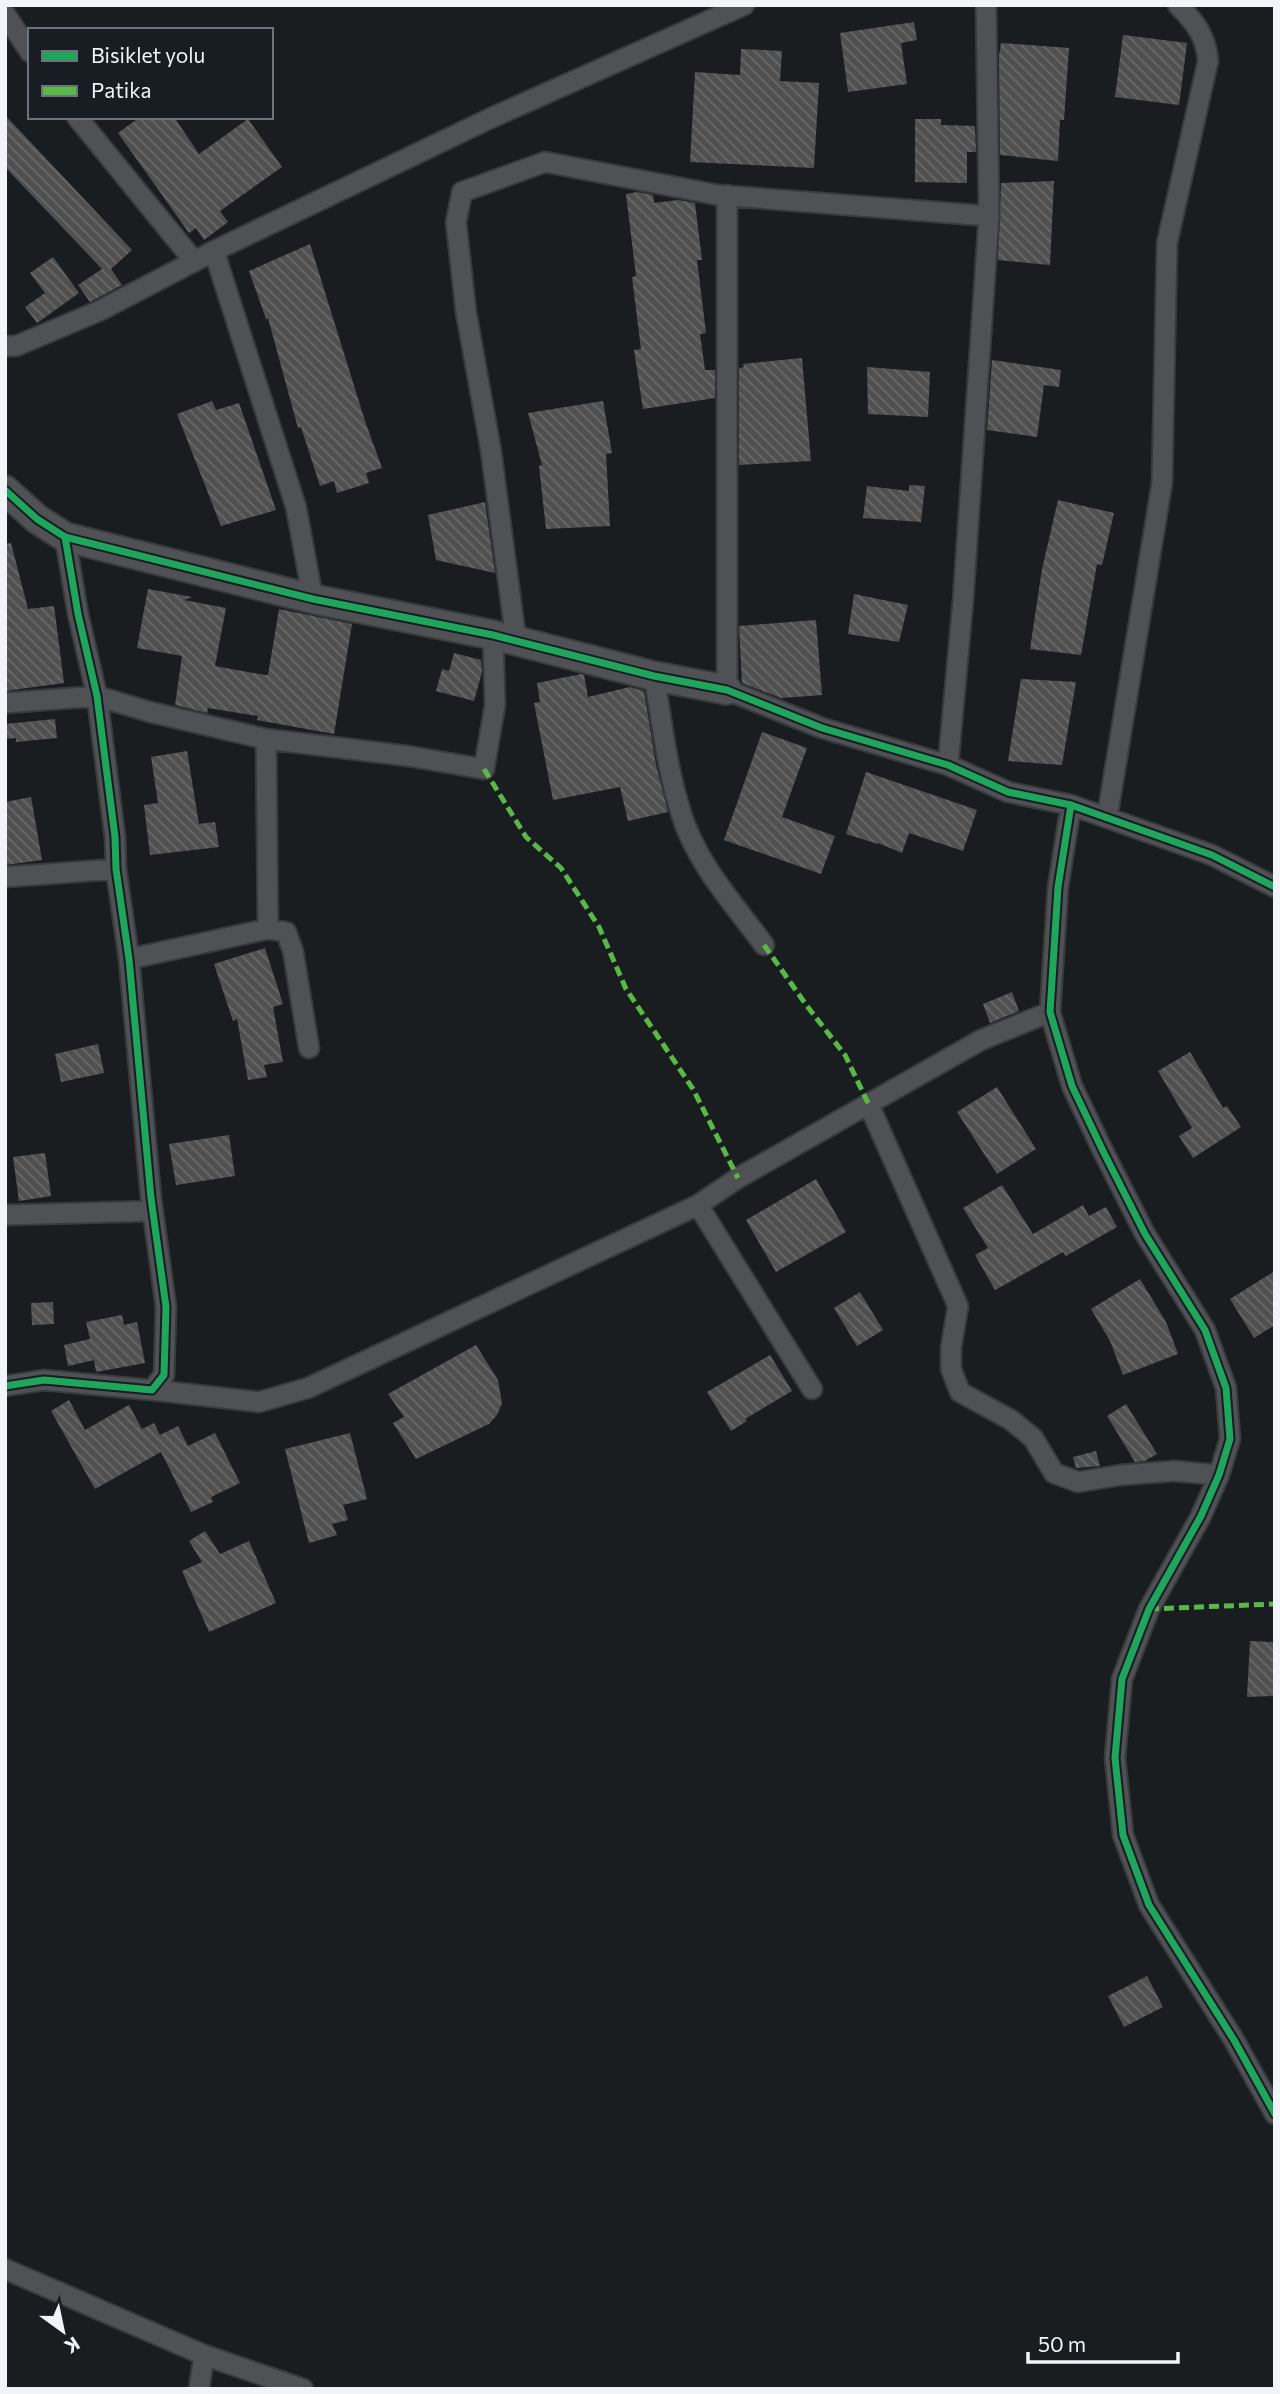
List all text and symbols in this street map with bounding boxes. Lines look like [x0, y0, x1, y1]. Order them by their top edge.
legend [28, 28, 273, 119]
text: Bisiklet yolu [91, 42, 205, 67]
text: Patika [91, 77, 152, 102]
north arrow [28, 2296, 98, 2366]
scale bar [1028, 2320, 1178, 2364]
text: 50 m [1038, 2331, 1086, 2356]
text: K [61, 2332, 84, 2359]

